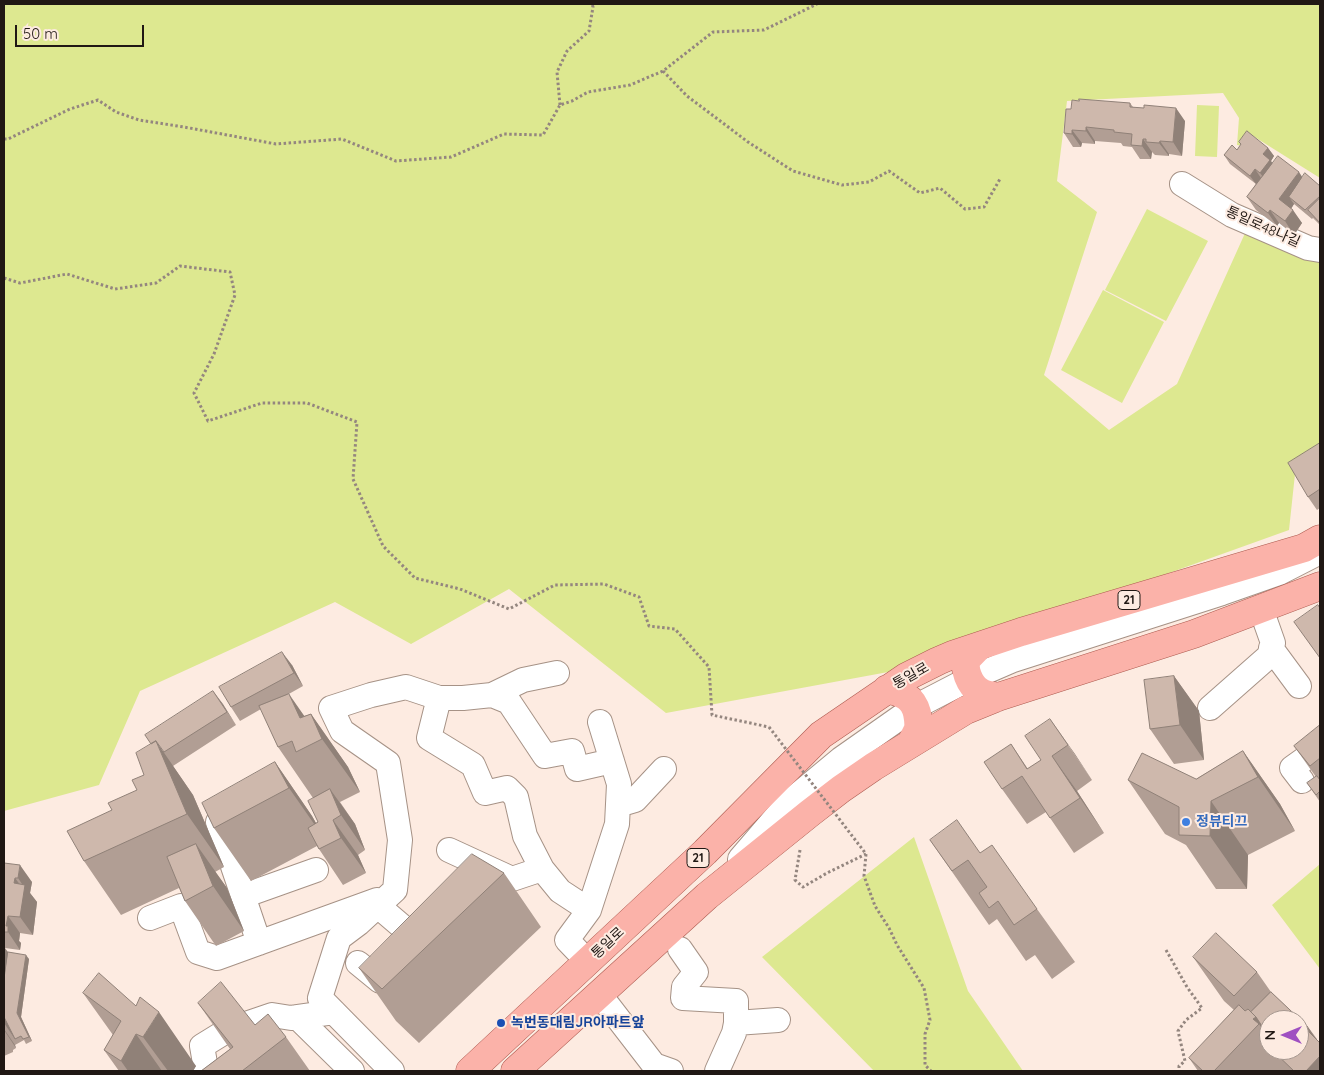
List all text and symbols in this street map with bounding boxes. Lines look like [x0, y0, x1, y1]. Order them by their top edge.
scale bar [18, 15, 146, 47]
text: 50 m [23, 24, 58, 43]
street label: 통일로48나길 [1223, 203, 1303, 251]
road number: 21 [1118, 590, 1140, 610]
street label: 통일로 [890, 659, 932, 693]
place label: 정뷰티끄 [1196, 814, 1248, 830]
marker: 정뷰티끄 [1180, 816, 1192, 828]
road number: 21 [687, 848, 709, 868]
street label: 통일로 [588, 924, 628, 962]
north arrow [1259, 1010, 1309, 1060]
place label: 녹번동대림JR아파트앞 [511, 1015, 644, 1031]
marker: 녹번동대림JR아파트앞 [495, 1017, 507, 1029]
text: N [1261, 1030, 1279, 1040]

